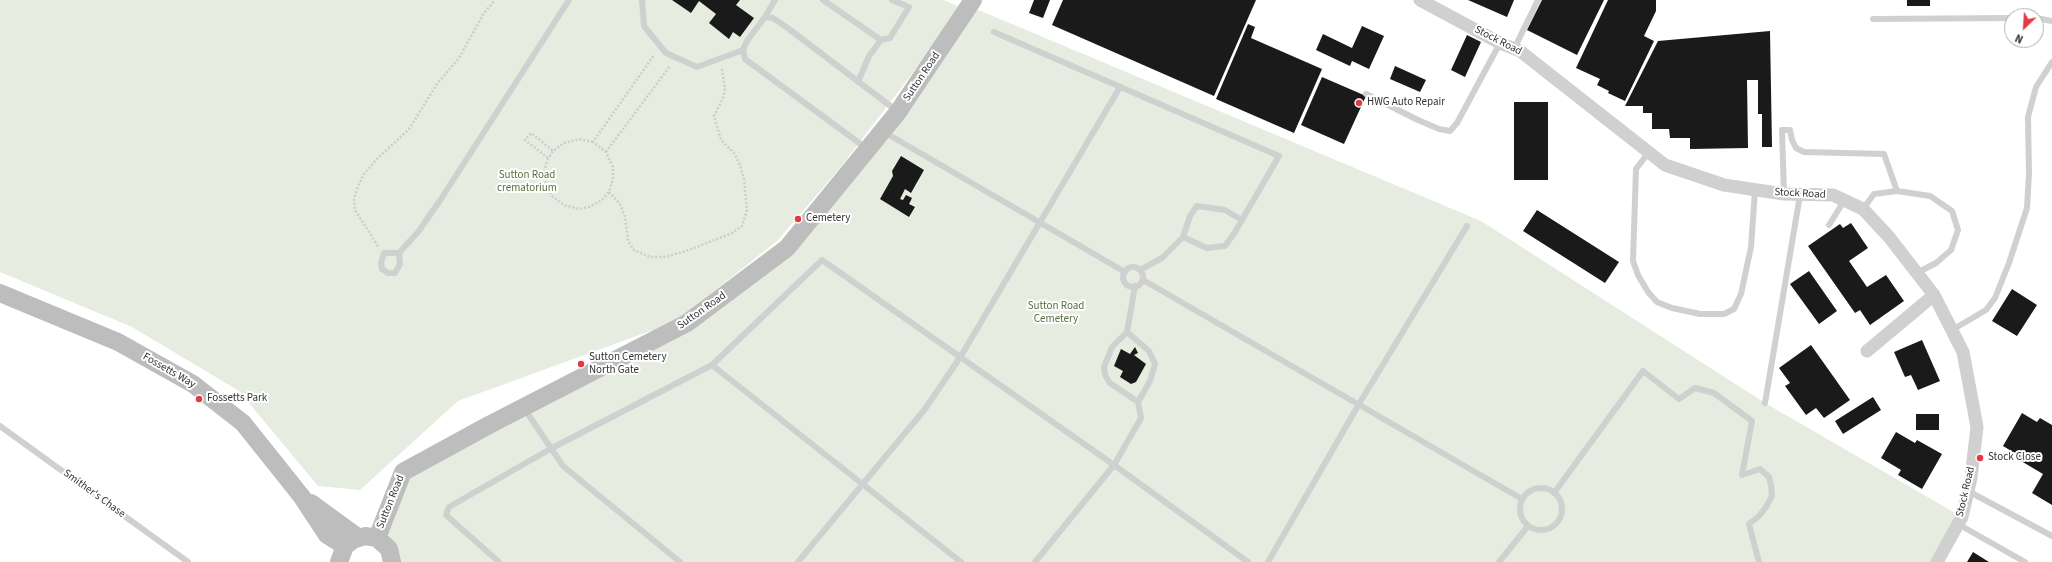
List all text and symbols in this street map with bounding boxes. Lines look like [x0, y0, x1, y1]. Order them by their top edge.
north arrow [2004, 8, 2044, 48]
street label: Stock Road [1472, 23, 1524, 59]
text: N [2013, 30, 2026, 47]
street label: Sutton Road [901, 50, 943, 104]
place label: HWG Auto Repair [1367, 96, 1445, 110]
marker: HWG Auto Repair [1354, 98, 1364, 108]
park label: Sutton Road crematorium [497, 169, 557, 195]
street label: Stock Road [1774, 186, 1826, 202]
place label: Cemetery [806, 212, 850, 226]
marker: Cemetery [793, 214, 803, 224]
street label: Sutton Road [675, 289, 729, 333]
park label: Sutton Road Cemetery [1028, 300, 1084, 326]
street label: Fossetts Way [140, 351, 198, 391]
place label: Sutton Cemetery North Gate [589, 351, 667, 377]
marker: Sutton Cemetery North Gate [576, 359, 586, 369]
place label: Fossetts Park [207, 392, 267, 406]
marker: Fossetts Park [194, 394, 204, 404]
place label: Stock Close [1988, 451, 2041, 465]
marker: Stock Close [1975, 453, 1985, 463]
street label: Stock Road [1954, 465, 1978, 519]
street label: Smither's Chase [60, 467, 128, 521]
street label: Sutton Road [374, 473, 408, 531]

